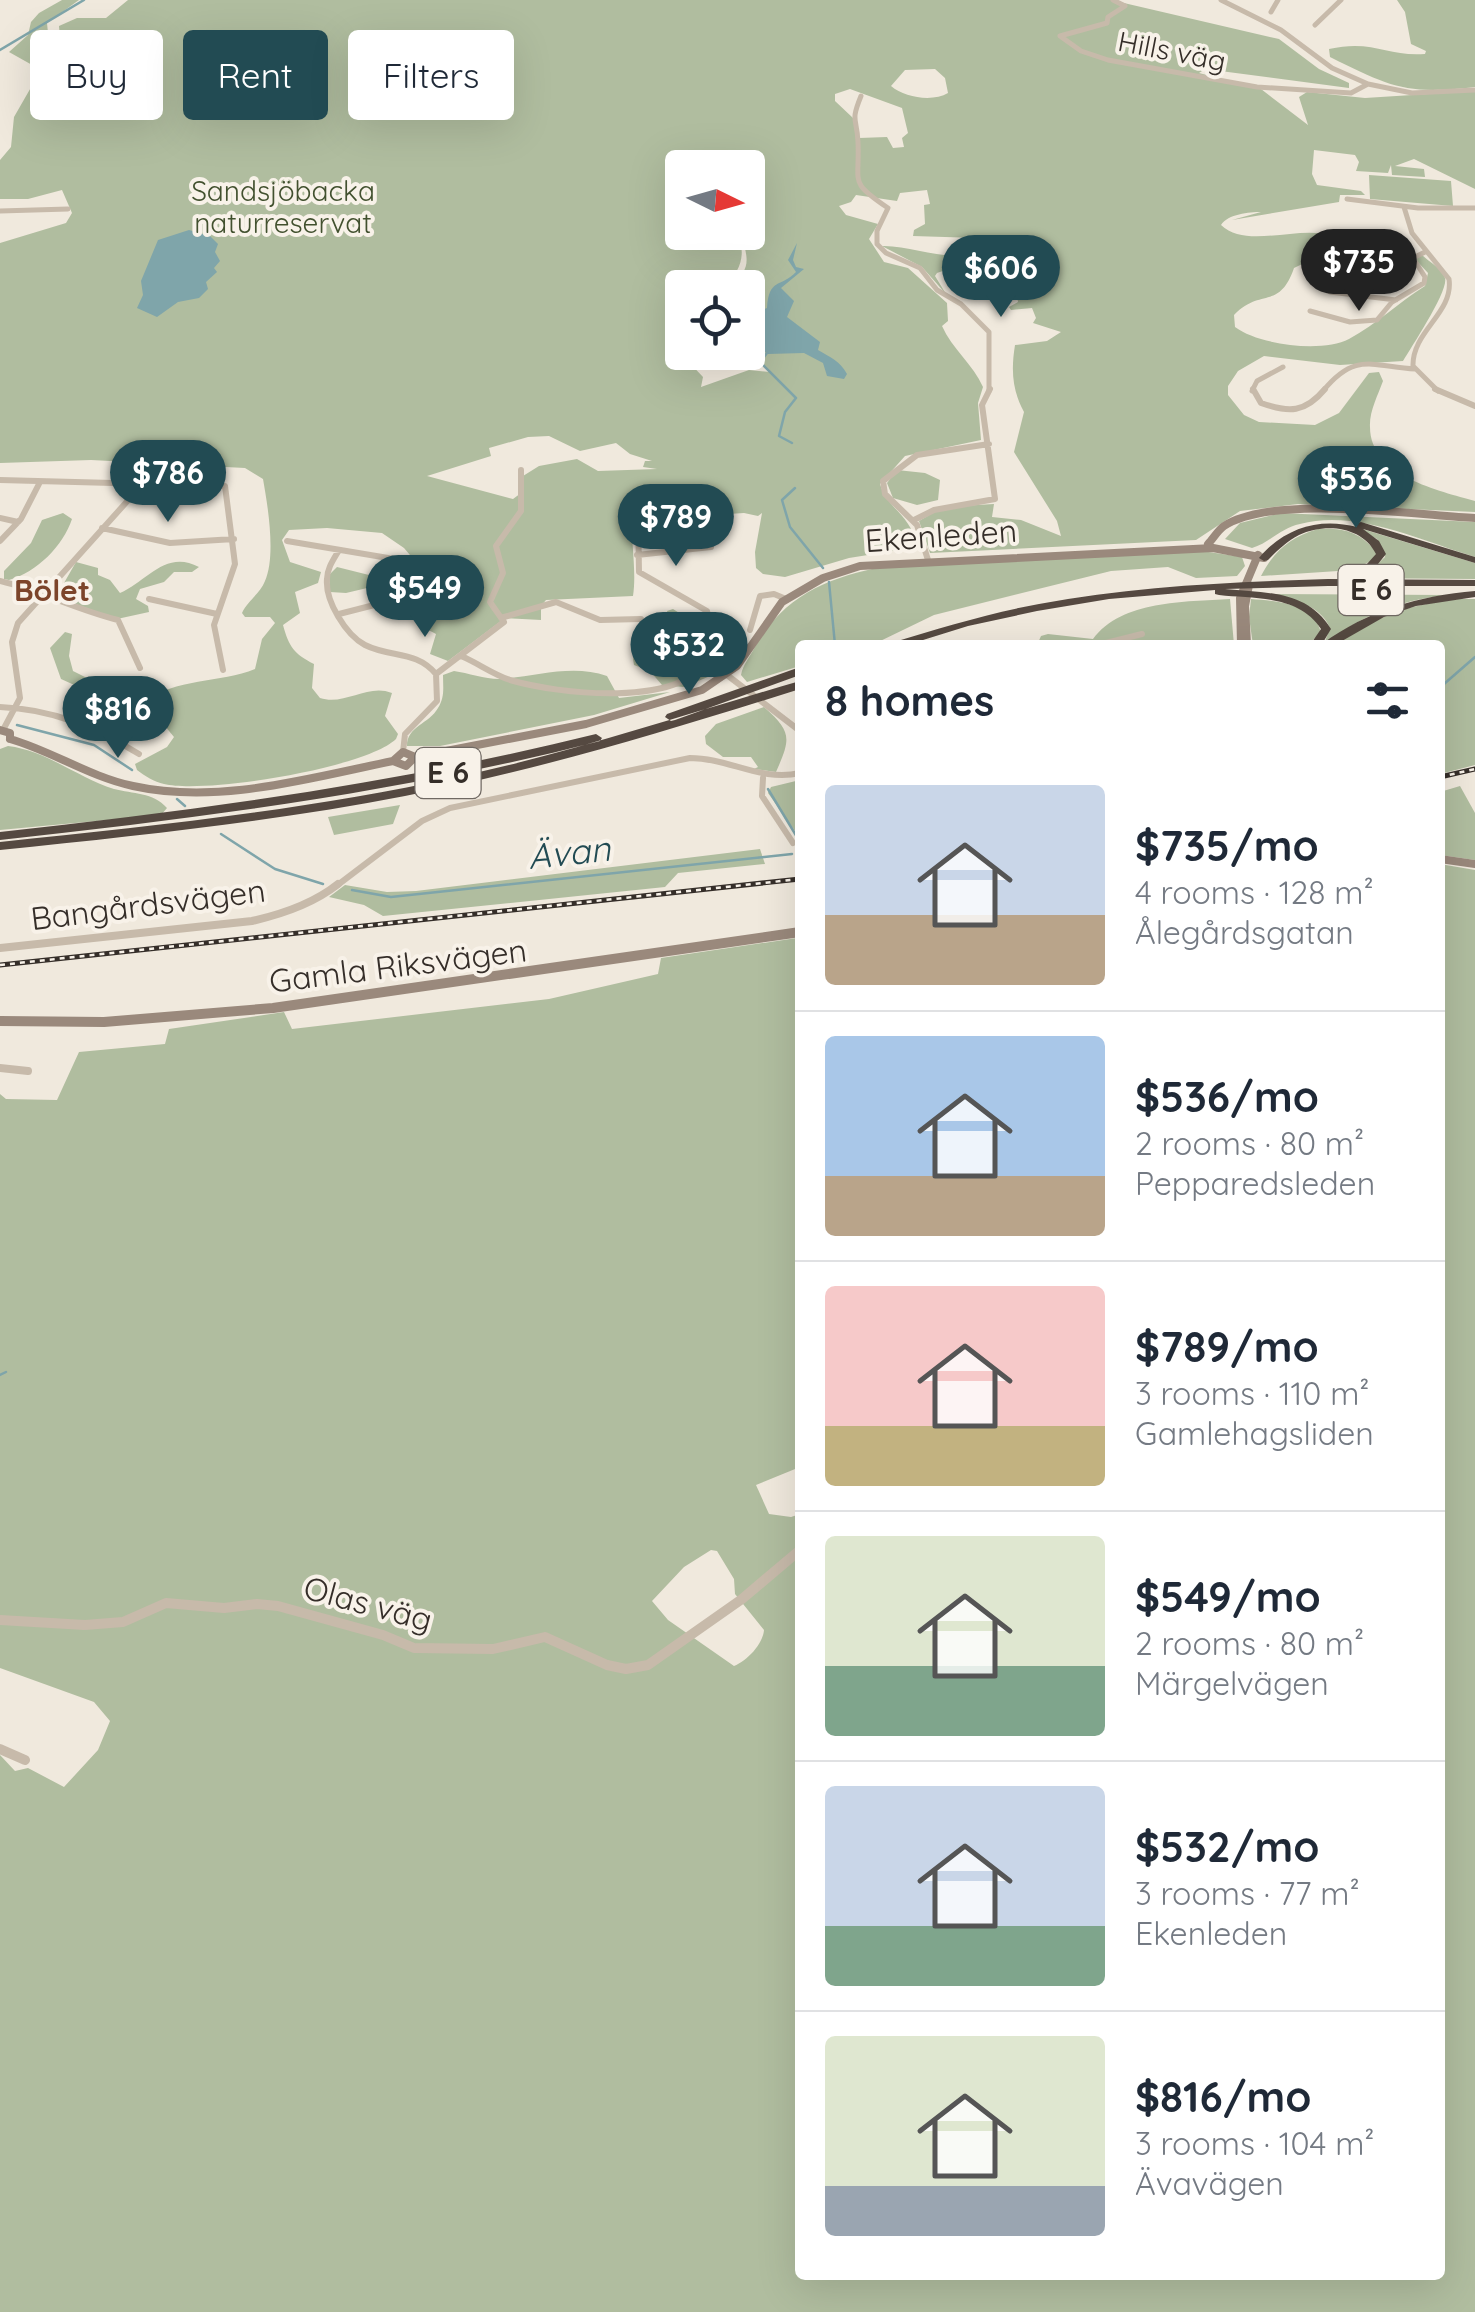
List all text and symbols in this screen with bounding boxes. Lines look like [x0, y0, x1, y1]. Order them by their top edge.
street label: Hills väg [1115, 23, 1229, 78]
chip: Buy [30, 30, 163, 120]
chip: Rent [183, 30, 328, 120]
chip: Filters [348, 30, 514, 120]
north arrow [665, 150, 765, 250]
map controls [665, 150, 765, 370]
park label: Sandsjöbacka naturreservat [191, 173, 375, 240]
pin: $735 [1300, 229, 1418, 314]
pin: $606 [942, 235, 1060, 320]
text: $735 [1323, 241, 1395, 281]
text: $606 [964, 247, 1038, 287]
button: locate [665, 270, 765, 370]
pin: $786 [109, 440, 227, 525]
pin: $536 [1297, 446, 1415, 531]
text: $786 [132, 452, 204, 492]
text: $536 [1320, 458, 1392, 498]
pin: $789 [617, 484, 735, 569]
text: $789 [640, 496, 712, 536]
street label: Ekenleden [864, 510, 1018, 560]
pin: $549 [366, 555, 484, 640]
road number: E 6 [1338, 565, 1404, 615]
text: $549 [388, 567, 462, 607]
district label: Bölet [14, 571, 90, 609]
pin: $532 [630, 612, 748, 697]
text: $532 [653, 624, 725, 664]
icon: filters [1360, 673, 1415, 728]
text: 8 homes [825, 674, 994, 727]
pin: $816 [59, 676, 177, 761]
text: $816 [85, 688, 151, 728]
road number: E 6 [416, 748, 480, 798]
text: $735/mo [1135, 819, 1319, 872]
icon: home [905, 825, 1025, 945]
water label: Ävan [526, 826, 613, 878]
street label: Bangårdsvägen [28, 870, 267, 938]
text: 4 rooms · 128 m² [1135, 872, 1374, 912]
text: Ålegårdsgatan [1135, 912, 1354, 952]
street label: Gamla Riksvägen [267, 929, 529, 1001]
text: $536/mo [1135, 1070, 1319, 1123]
icon: home [905, 1076, 1025, 1196]
text: 2 rooms · 80 m² [1135, 1123, 1364, 1163]
text: Pepparedsleden [1135, 1163, 1375, 1203]
text: $789/mo [1135, 1320, 1319, 1373]
icon: home [905, 1326, 1025, 1446]
text: 3 rooms · 110 m² [1135, 1373, 1369, 1413]
text: Gamlehagsliden [1135, 1413, 1374, 1453]
street label: Olas väg [300, 1567, 437, 1639]
text: $549/mo [1135, 1570, 1321, 1623]
icon: home [905, 1576, 1025, 1696]
text: 2 rooms · 80 m² [1135, 1623, 1364, 1663]
text: Märgelvägen [1135, 1663, 1329, 1703]
text: $532/mo [1135, 1820, 1320, 1873]
icon: home [905, 1826, 1025, 1946]
text: 3 rooms · 77 m² [1135, 1873, 1360, 1913]
text: Ekenleden [1135, 1913, 1287, 1953]
text: $816/mo [1135, 2070, 1311, 2123]
icon: home [905, 2076, 1025, 2196]
text: 3 rooms · 104 m² [1135, 2123, 1375, 2163]
text: Ävavägen [1135, 2163, 1284, 2203]

